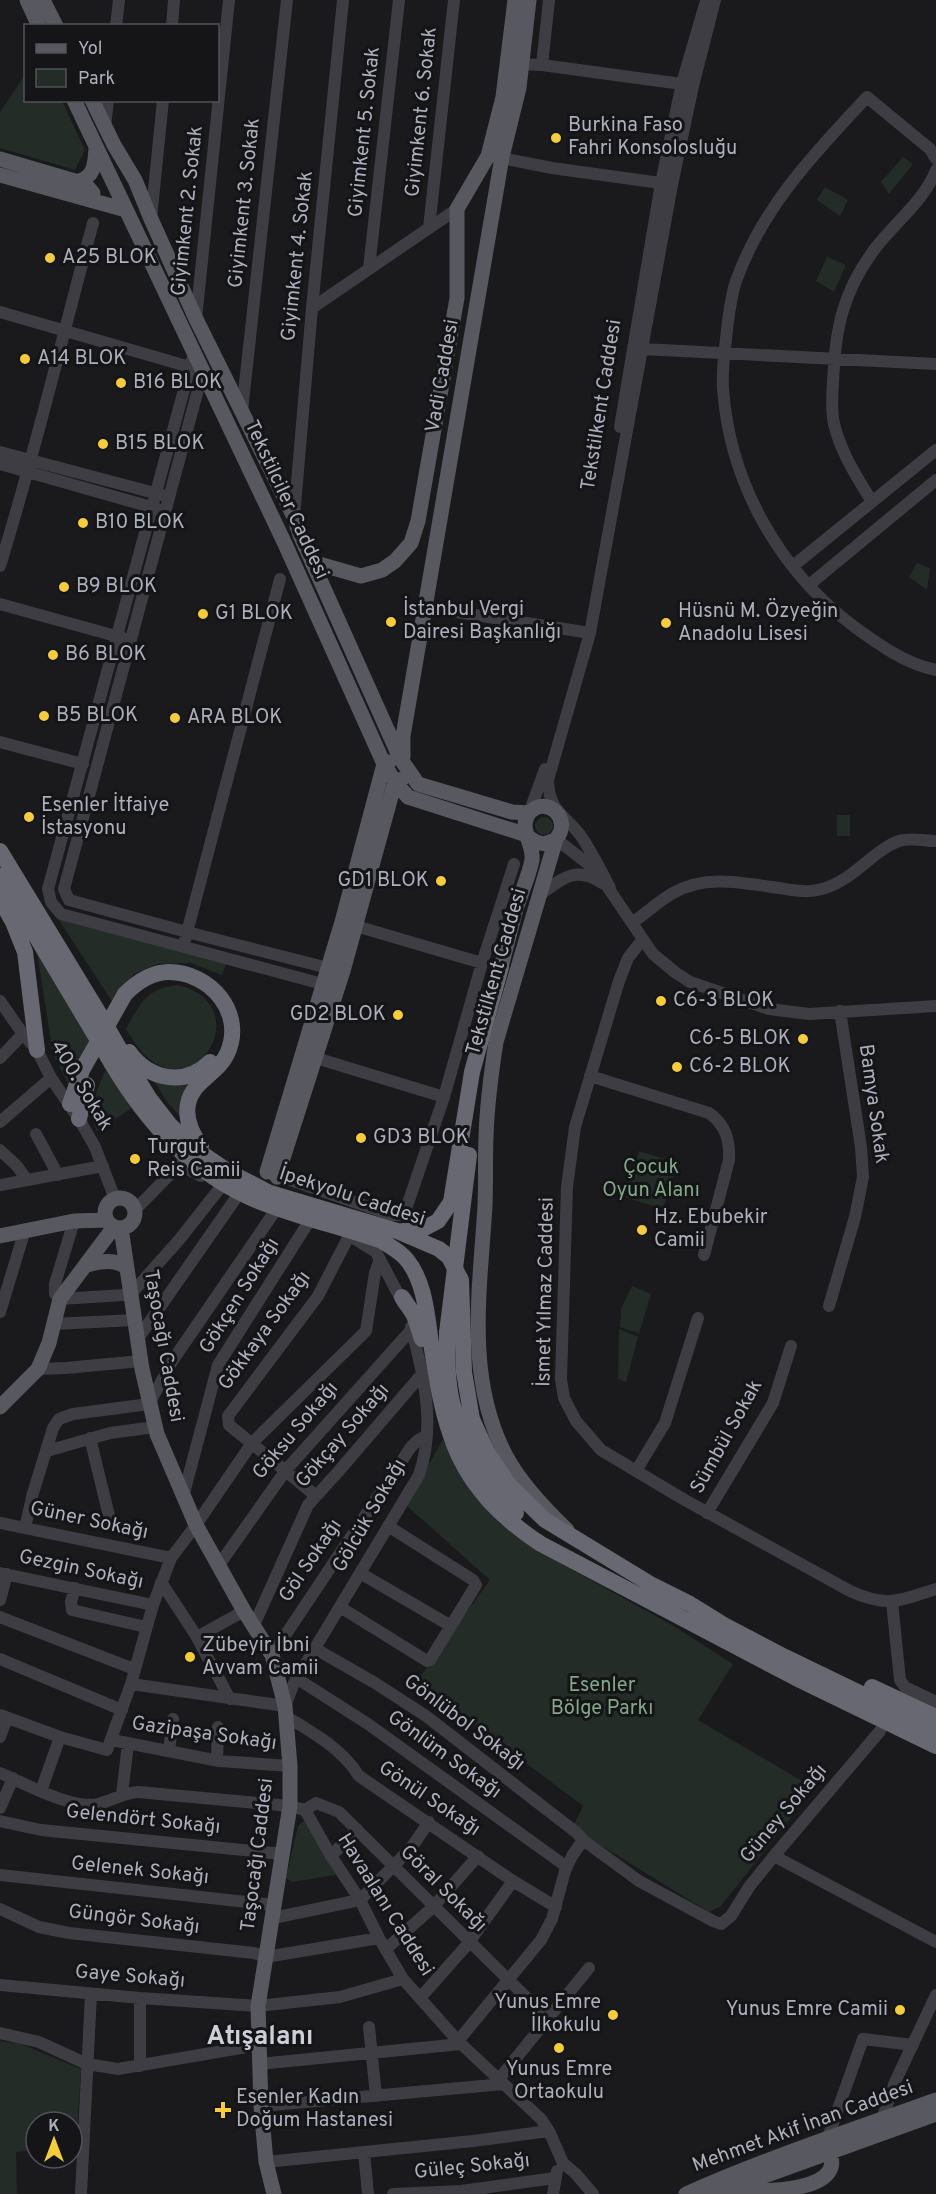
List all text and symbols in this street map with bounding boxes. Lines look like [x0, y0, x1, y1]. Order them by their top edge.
legend [24, 24, 219, 102]
street label: Giyimkent 6. Sokak [400, 26, 444, 198]
text: Yol [78, 38, 103, 61]
street label: Giyimkent 5. Sokak [343, 45, 387, 219]
text: Park [78, 68, 115, 91]
place label: Burkina Faso Fahri Konsolosluğu [568, 113, 737, 162]
street label: Giyimkent 3. Sokak [223, 117, 267, 289]
street label: Giyimkent 2. Sokak [166, 125, 210, 297]
marker: Burkina Faso Fahri Konsolosluğu [549, 131, 563, 145]
street label: Giyimkent 4. Sokak [276, 169, 320, 343]
place label: A25 BLOK [62, 245, 157, 271]
marker: A25 BLOK [43, 251, 57, 265]
street label: Vadi Caddesi [420, 317, 466, 435]
street label: Tekstilkent Caddesi [576, 318, 628, 492]
place label: A14 BLOK [37, 346, 126, 372]
marker: A14 BLOK [18, 352, 32, 366]
place label: B16 BLOK [133, 370, 222, 396]
marker: B16 BLOK [114, 376, 128, 390]
street label: Tekstilciler Caddesi [238, 416, 334, 584]
place label: B15 BLOK [115, 431, 205, 457]
marker: B15 BLOK [96, 437, 110, 451]
place label: B10 BLOK [95, 510, 185, 536]
marker: B10 BLOK [76, 516, 90, 530]
place label: B9 BLOK [76, 574, 157, 600]
marker: B9 BLOK [57, 580, 71, 594]
place label: İstanbul Vergi Dairesi Başkanlığı [403, 596, 561, 646]
place label: Hüsnü M. Özyeğin Anadolu Lisesi [678, 598, 838, 648]
place label: G1 BLOK [215, 601, 293, 627]
marker: G1 BLOK [196, 607, 210, 621]
marker: İstanbul Vergi Dairesi Başkanlığı [384, 615, 398, 629]
marker: Hüsnü M. Özyeğin Anadolu Lisesi [659, 616, 673, 630]
place label: B6 BLOK [65, 642, 147, 668]
marker: B6 BLOK [46, 648, 60, 662]
place label: B5 BLOK [56, 703, 138, 729]
place label: ARA BLOK [187, 705, 282, 731]
marker: B5 BLOK [37, 709, 51, 723]
marker: ARA BLOK [168, 711, 182, 725]
place label: Esenler İtfaiye İstasyonu [41, 792, 169, 842]
marker: Esenler İtfaiye İstasyonu [22, 810, 36, 824]
place label: GD1 BLOK [338, 868, 429, 894]
marker: GD1 BLOK [434, 874, 448, 888]
street label: Tekstilkent Caddesi [461, 885, 533, 1059]
place label: C6-3 BLOK [673, 988, 775, 1014]
marker: C6-3 BLOK [654, 994, 668, 1008]
place label: GD2 BLOK [290, 1002, 386, 1028]
marker: GD2 BLOK [391, 1008, 405, 1022]
place label: C6-5 BLOK [689, 1026, 791, 1052]
marker: C6-5 BLOK [796, 1032, 810, 1046]
street label: 400. Sokak [44, 1036, 118, 1136]
street label: Bamya Sokak [852, 1043, 894, 1165]
place label: C6-2 BLOK [689, 1054, 791, 1080]
marker: C6-2 BLOK [670, 1060, 684, 1074]
place label: GD3 BLOK [373, 1125, 469, 1151]
marker: GD3 BLOK [354, 1131, 368, 1145]
place label: Turgut Reis Camii [147, 1135, 241, 1184]
marker: Turgut Reis Camii [128, 1152, 142, 1166]
park label: Çocuk Oyun Alanı [602, 1155, 700, 1204]
street label: İpekyolu Caddesi [275, 1160, 429, 1233]
street label: İsmet Yılmaz Caddesi [530, 1197, 561, 1387]
place label: Hz. Ebubekir Camii [654, 1205, 768, 1254]
marker: Hz. Ebubekir Camii [635, 1223, 649, 1237]
street label: Gökçen Sokağı [194, 1233, 286, 1359]
street label: Gökkaya Sokağı [213, 1266, 317, 1396]
street label: Taşocağı Caddesi [137, 1268, 189, 1424]
street label: Sümbül Sokak [685, 1375, 769, 1499]
street label: Göksu Sokağı [247, 1377, 345, 1485]
street label: Gökçay Sokağı [290, 1378, 396, 1494]
street label: Gölcük Sokağı [327, 1455, 413, 1577]
street label: Güner Sokağı [28, 1496, 150, 1546]
street label: Göl Sokağı [274, 1514, 348, 1608]
street label: Gezgin Sokağı [16, 1544, 146, 1596]
place label: Zübeyir İbni Avvam Camii [202, 1632, 318, 1682]
marker: Zübeyir İbni Avvam Camii [183, 1650, 197, 1664]
street label: Gönlübol Sokağı [398, 1669, 530, 1777]
park label: Esenler Bölge Parkı [551, 1673, 653, 1722]
street label: Gönlüm Sokağı [382, 1705, 506, 1805]
street label: Gazipaşa Sokağı [130, 1711, 278, 1757]
street label: Gönül Sokağı [373, 1755, 485, 1843]
street label: Güney Sokağı [735, 1759, 833, 1869]
street label: Taşocağı Caddesi [236, 1777, 280, 1933]
street label: Gelendört Sokağı [64, 1799, 222, 1841]
street label: Havaalanı Caddesi [331, 1829, 439, 1981]
street label: Göral Sokağı [394, 1840, 492, 1938]
street label: Gelenek Sokağı [70, 1851, 210, 1891]
street label: Güngör Sokağı [67, 1899, 201, 1941]
street label: Gaye Sokağı [74, 1959, 186, 1995]
place label: Yunus Emre İlkokulu [494, 1990, 601, 2039]
place label: Yunus Emre Camii [726, 1997, 888, 2023]
marker: Yunus Emre Camii [893, 2003, 907, 2017]
marker: Yunus Emre İlkokulu [606, 2008, 620, 2022]
district label: Atışalanı [207, 2021, 313, 2054]
marker: Yunus Emre Ortaokulu [552, 2041, 566, 2055]
place label: Yunus Emre Ortaokulu [506, 2057, 612, 2106]
street label: Mehmet Akif İnan Caddesi [689, 2074, 917, 2179]
place label: Esenler Kadın Doğum Hastanesi [236, 2085, 393, 2134]
marker: Esenler Kadın Doğum Hastanesi [214, 2101, 232, 2119]
north arrow [24, 2110, 84, 2170]
text: K [48, 2117, 60, 2137]
street label: Güleç Sokağı [413, 2148, 531, 2186]

